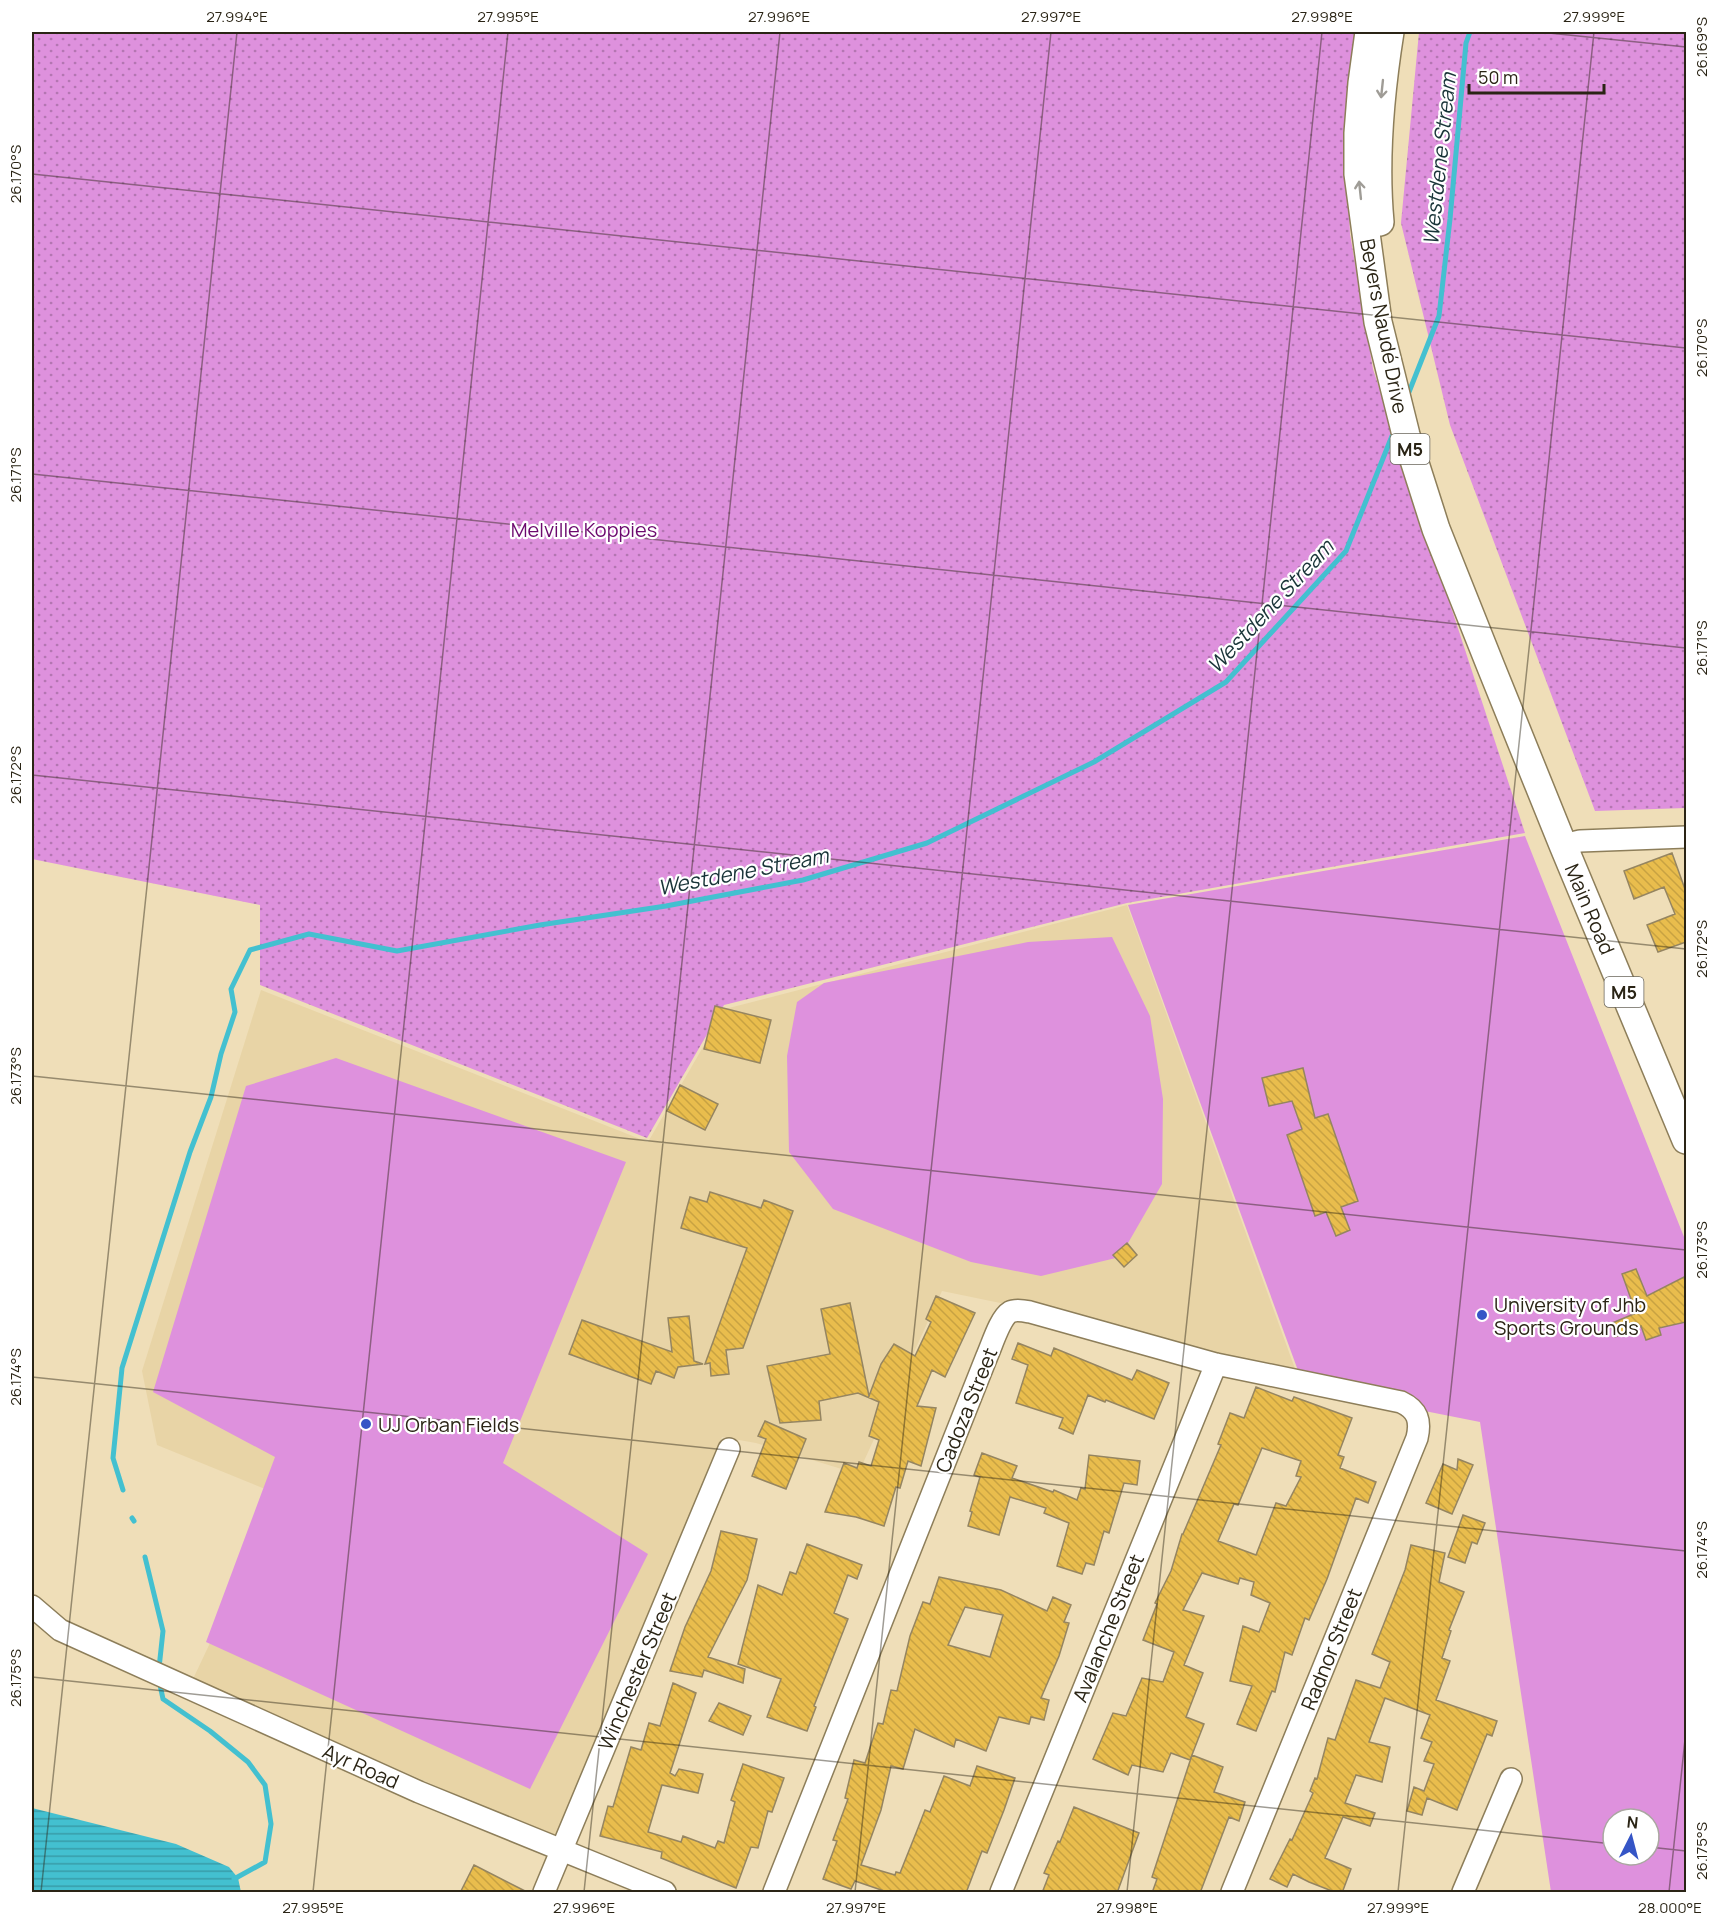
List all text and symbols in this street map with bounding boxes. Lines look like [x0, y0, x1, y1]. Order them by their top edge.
text: 27.994°E [206, 6, 268, 27]
text: 27.995°E [477, 6, 539, 27]
text: 27.996°E [748, 6, 810, 27]
text: 27.997°E [1021, 6, 1081, 27]
text: 27.998°E [1291, 6, 1353, 27]
text: 27.999°E [1563, 6, 1625, 27]
text: 26.169°S [1691, 17, 1712, 77]
scale bar [1469, 57, 1604, 95]
text: 50 m [1478, 65, 1518, 89]
water label: Westdene Stream [1416, 70, 1462, 247]
one-way arrow [1376, 79, 1387, 99]
text: 26.170°S [5, 145, 26, 203]
one-way arrow [1354, 181, 1365, 200]
street label: Beyers Naudé Drive [1354, 236, 1414, 416]
text: 26.170°S [1691, 319, 1712, 377]
road number: M5 [1390, 434, 1430, 464]
text: 26.171°S [5, 447, 26, 503]
park label: Melville Koppies [511, 516, 657, 543]
water label: Westdene Stream [1201, 532, 1340, 679]
text: 26.171°S [1691, 620, 1712, 676]
text: 26.172°S [5, 746, 26, 804]
water label: Westdene Stream [655, 841, 832, 901]
street label: Main Road [1559, 860, 1621, 958]
text: 26.172°S [1691, 920, 1712, 978]
road number: M5 [1604, 977, 1644, 1007]
text: 26.173°S [5, 1047, 26, 1105]
text: 26.173°S [1691, 1221, 1712, 1279]
place label: University of Jhb Sports Grounds [1494, 1291, 1646, 1341]
marker: University of Jhb Sports Grounds [1475, 1308, 1489, 1322]
street label: Cadoza Street [929, 1343, 1003, 1477]
text: 26.174°S [5, 1348, 26, 1406]
place label: UJ Orban Fields [378, 1411, 519, 1438]
marker: UJ Orban Fields [359, 1417, 373, 1431]
text: 26.174°S [1691, 1521, 1712, 1579]
street label: Avalanche Street [1066, 1550, 1150, 1706]
street label: Radnor Street [1294, 1584, 1368, 1714]
street label: Winchester Street [592, 1588, 682, 1754]
text: 26.175°S [5, 1649, 26, 1707]
street label: Ayr Road [319, 1737, 403, 1795]
north arrow [1601, 1807, 1661, 1867]
text: N [1626, 1811, 1639, 1834]
text: 26.175°S [1691, 1822, 1712, 1880]
text: 27.995°E [282, 1897, 344, 1918]
text: 27.996°E [553, 1897, 615, 1918]
text: 27.997°E [826, 1897, 886, 1918]
text: 27.998°E [1096, 1897, 1158, 1918]
text: 27.999°E [1367, 1897, 1429, 1918]
text: 28.000°E [1638, 1897, 1702, 1918]

